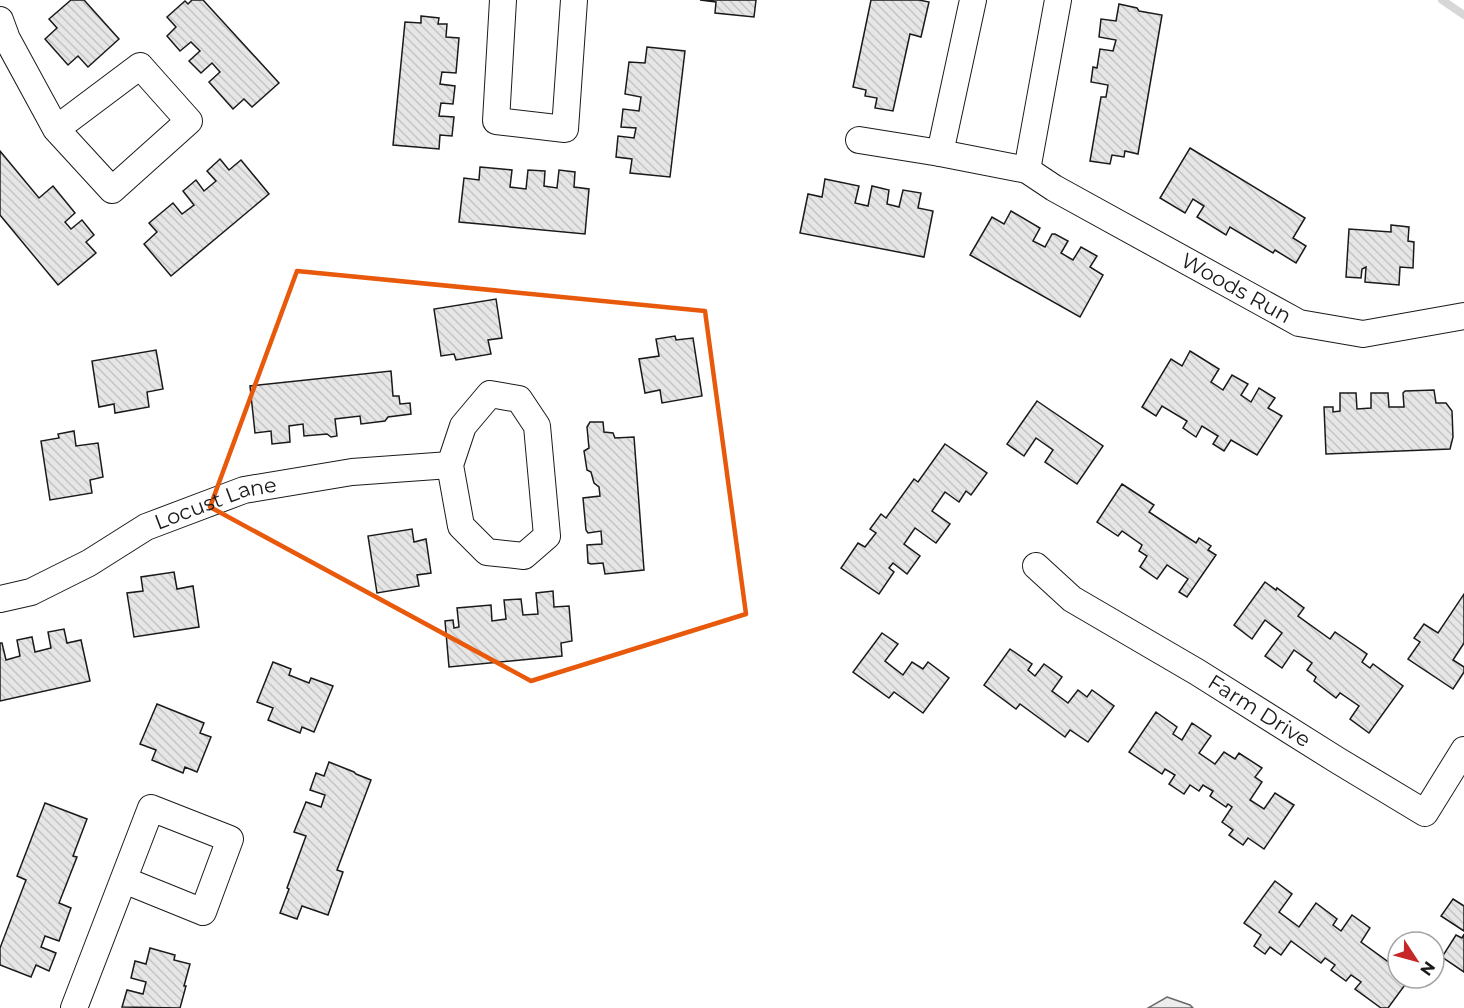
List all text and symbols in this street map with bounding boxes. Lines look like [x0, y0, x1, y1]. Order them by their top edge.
street label: Woods Run [1177, 247, 1296, 328]
street label: Locust Lane [151, 472, 278, 535]
street label: Farm Drive [1204, 669, 1315, 752]
north arrow [1386, 930, 1446, 990]
text: N [1416, 958, 1439, 979]

